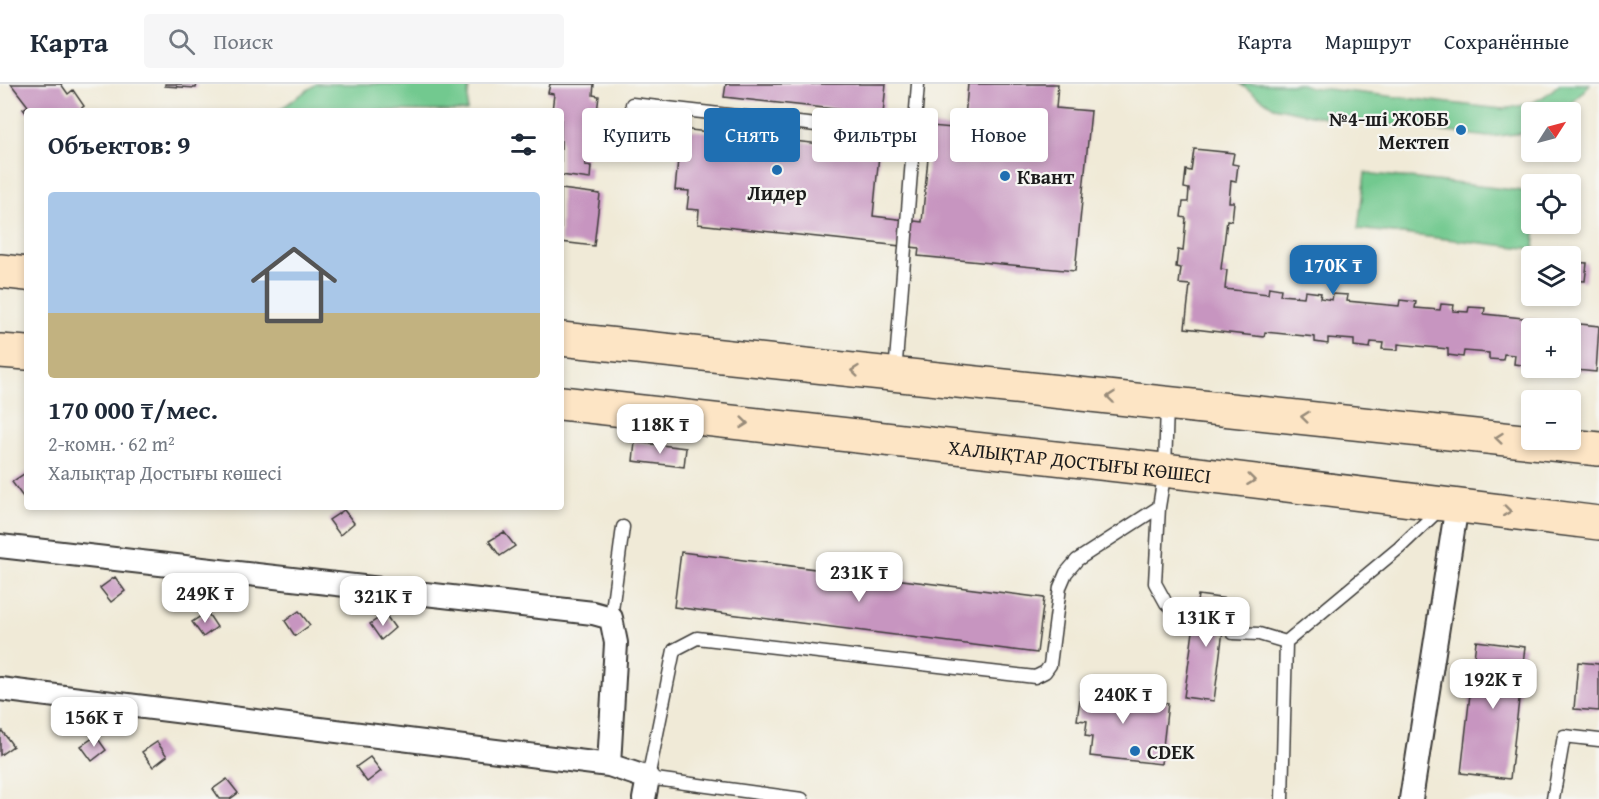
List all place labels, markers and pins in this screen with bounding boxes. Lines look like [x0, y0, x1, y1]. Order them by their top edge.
place label: №4-ші ЖОББ Мектеп [1328, 104, 1449, 156]
marker: №4-ші ЖОББ Мектеп [1454, 123, 1468, 137]
place label: Квант [1017, 162, 1074, 191]
marker: Лидер [770, 163, 784, 177]
marker: Квант [998, 169, 1012, 183]
place label: Лидер [747, 178, 807, 207]
pin: 170K ₸ [1284, 245, 1382, 296]
pin: 118K ₸ [611, 404, 709, 455]
pin: 231K ₸ [810, 552, 908, 603]
pin: 249K ₸ [156, 573, 254, 624]
pin: 321K ₸ [334, 576, 432, 627]
pin: 131K ₸ [1157, 597, 1255, 648]
pin: 192K ₸ [1444, 659, 1542, 710]
pin: 240K ₸ [1074, 674, 1172, 725]
pin: 156K ₸ [45, 697, 143, 748]
place label: CDEK [1147, 737, 1195, 766]
marker: CDEK [1128, 744, 1142, 758]

